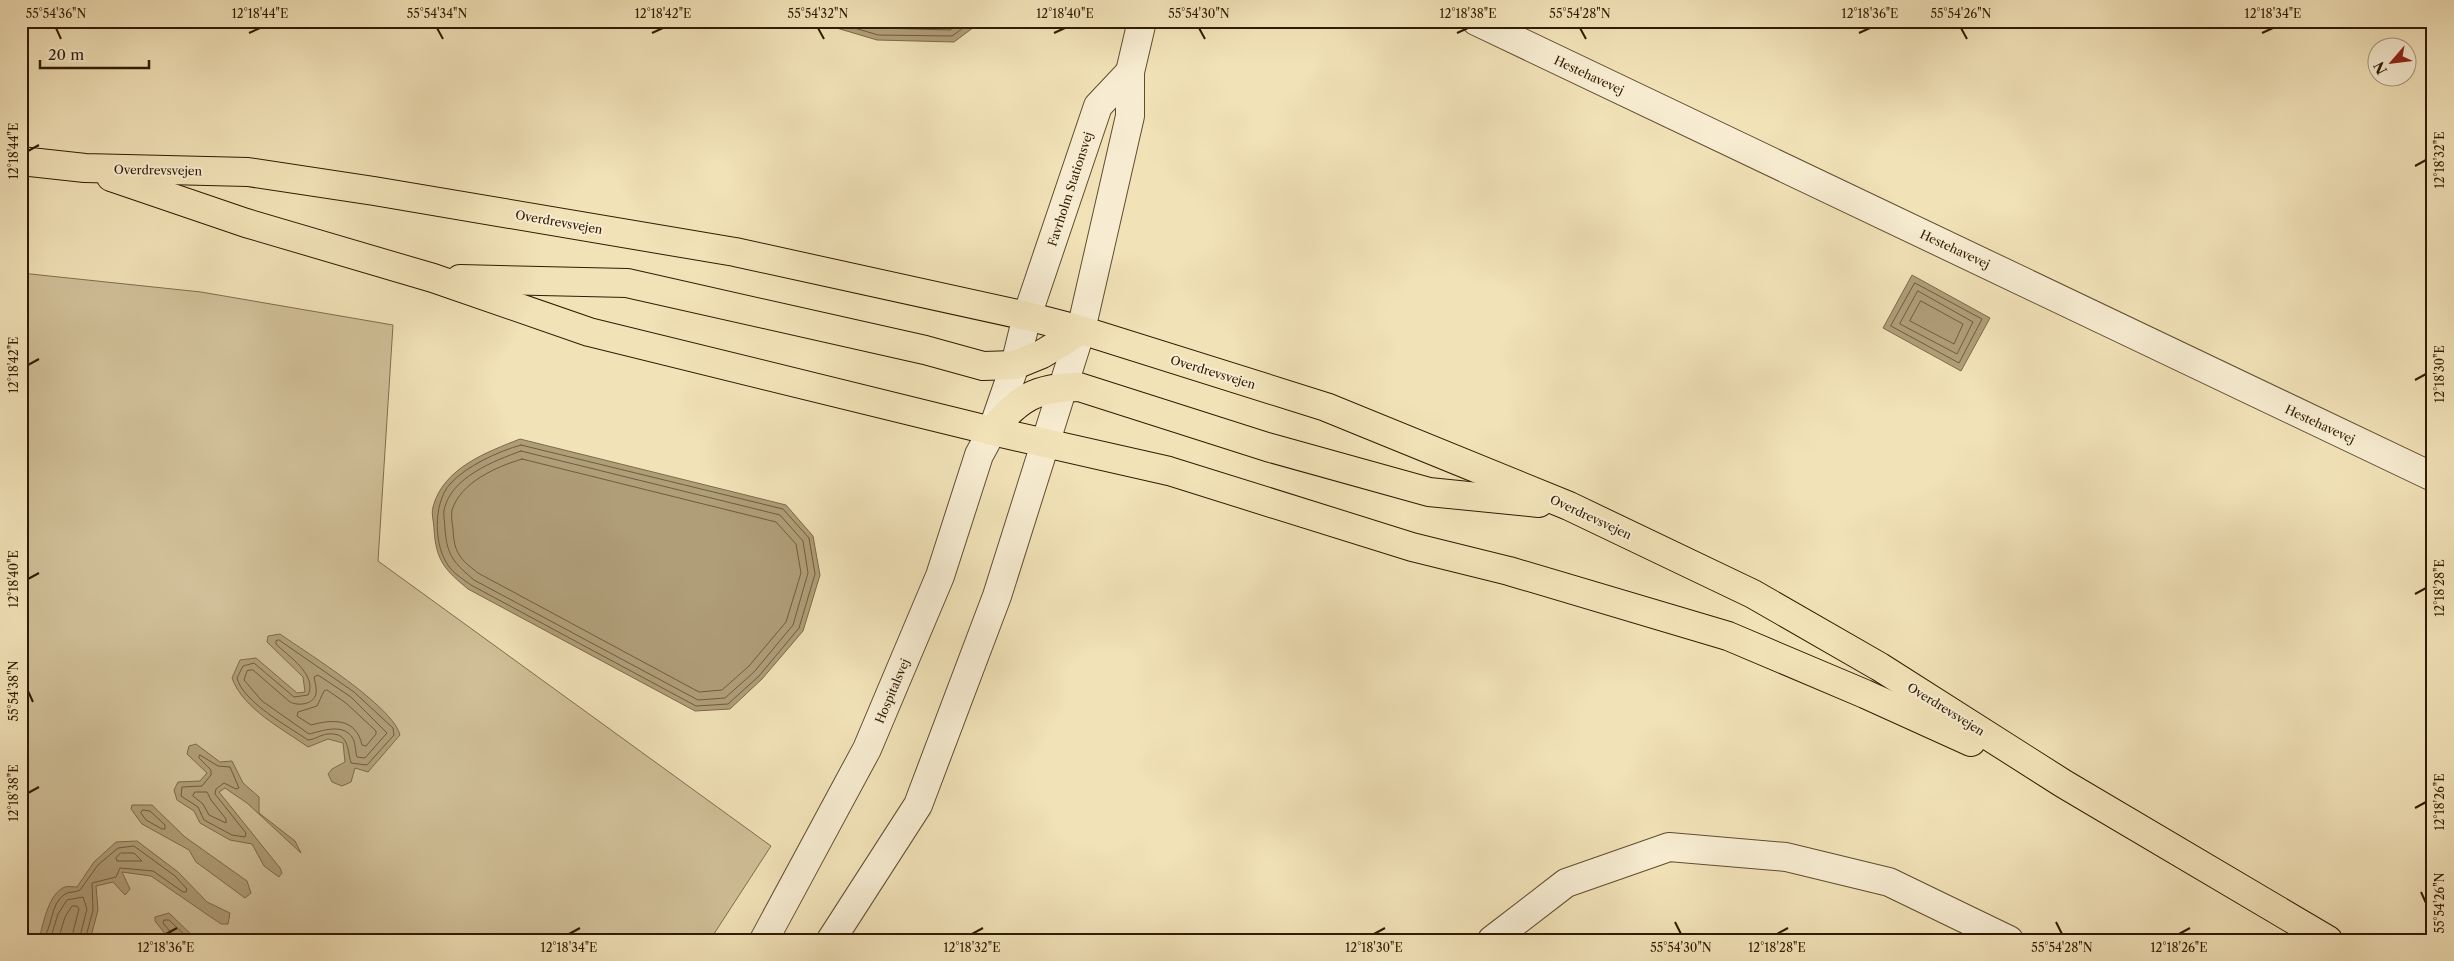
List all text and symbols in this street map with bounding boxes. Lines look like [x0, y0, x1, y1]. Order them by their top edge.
text: 55°54'36"N [26, 6, 86, 21]
text: 12°18'44"E [232, 6, 288, 21]
text: 55°54'34"N [407, 6, 467, 21]
text: 12°18'42"E [635, 6, 691, 21]
text: 55°54'32"N [788, 6, 848, 21]
text: 12°18'40"E [1036, 6, 1094, 21]
text: 55°54'30"N [1168, 6, 1230, 21]
text: 12°18'38"E [1439, 6, 1497, 21]
text: 55°54'28"N [1549, 6, 1611, 21]
text: 12°18'36"E [1842, 6, 1898, 21]
text: 55°54'26"N [1931, 6, 1992, 21]
text: 12°18'34"E [2245, 6, 2301, 21]
scale bar [40, 38, 149, 70]
north arrow [2366, 38, 2416, 88]
text: 20 m [48, 45, 84, 64]
street label: Hestehavevej [1552, 52, 1626, 98]
text: N [2370, 59, 2391, 78]
text: 12°18'44"E [6, 123, 21, 179]
street label: Favrholm Stationsvej [1044, 130, 1096, 248]
text: 12°18'32"E [2432, 132, 2447, 188]
street label: Overdrevsvejen [114, 162, 203, 178]
street label: Overdrevsvejen [514, 207, 604, 237]
street label: Hestehavevej [1918, 226, 1992, 272]
text: 12°18'42"E [6, 337, 21, 393]
text: 12°18'30"E [2432, 345, 2447, 403]
street label: Overdrevsvejen [1169, 352, 1258, 392]
street label: Hestehavevej [2283, 401, 2357, 447]
street label: Overdrevsvejen [1548, 492, 1635, 543]
text: 12°18'40"E [6, 550, 21, 608]
text: 12°18'28"E [2432, 559, 2447, 617]
street label: Hospitalsvej [872, 656, 912, 726]
text: 55°54'38"N [6, 660, 21, 721]
street label: Overdrevsvejen [1905, 679, 1988, 739]
text: 12°18'38"E [6, 764, 21, 822]
text: 12°18'26"E [2432, 773, 2447, 831]
text: 55°54'26"N [2432, 872, 2447, 933]
text: 12°18'36"E [138, 940, 194, 955]
text: 12°18'34"E [541, 940, 597, 955]
text: 12°18'32"E [944, 940, 1000, 955]
text: 12°18'30"E [1345, 940, 1403, 955]
text: 55°54'30"N [1650, 940, 1712, 955]
text: 12°18'28"E [1748, 940, 1806, 955]
text: 55°54'28"N [2031, 940, 2093, 955]
text: 12°18'26"E [2150, 940, 2208, 955]

